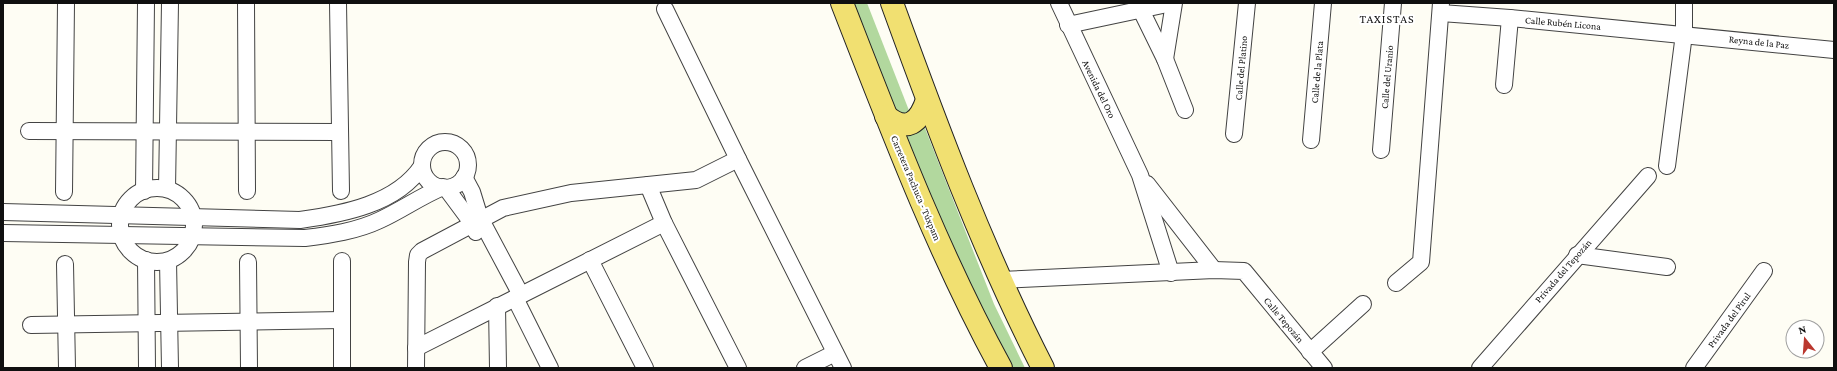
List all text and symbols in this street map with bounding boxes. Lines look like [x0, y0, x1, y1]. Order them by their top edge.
district label: TAXISTAS [1359, 12, 1415, 26]
street label: Calle Rubén Licona [1525, 14, 1602, 32]
street label: Reyna de la Paz [1728, 33, 1790, 51]
street label: Calle del Platino [1233, 35, 1249, 101]
street label: Calle de la Plata [1309, 40, 1325, 104]
street label: Calle del Uranio [1379, 45, 1395, 109]
street label: Avenida del Oro [1080, 58, 1118, 120]
street label: Carretera Pachuca - Túxpam [889, 134, 943, 242]
street label: Privada del Tepozán [1533, 237, 1594, 305]
street label: Privada del Pirul [1705, 290, 1753, 350]
street label: Calle Tepozán [1262, 295, 1307, 345]
north arrow [1785, 319, 1825, 359]
text: N [1797, 322, 1808, 336]

